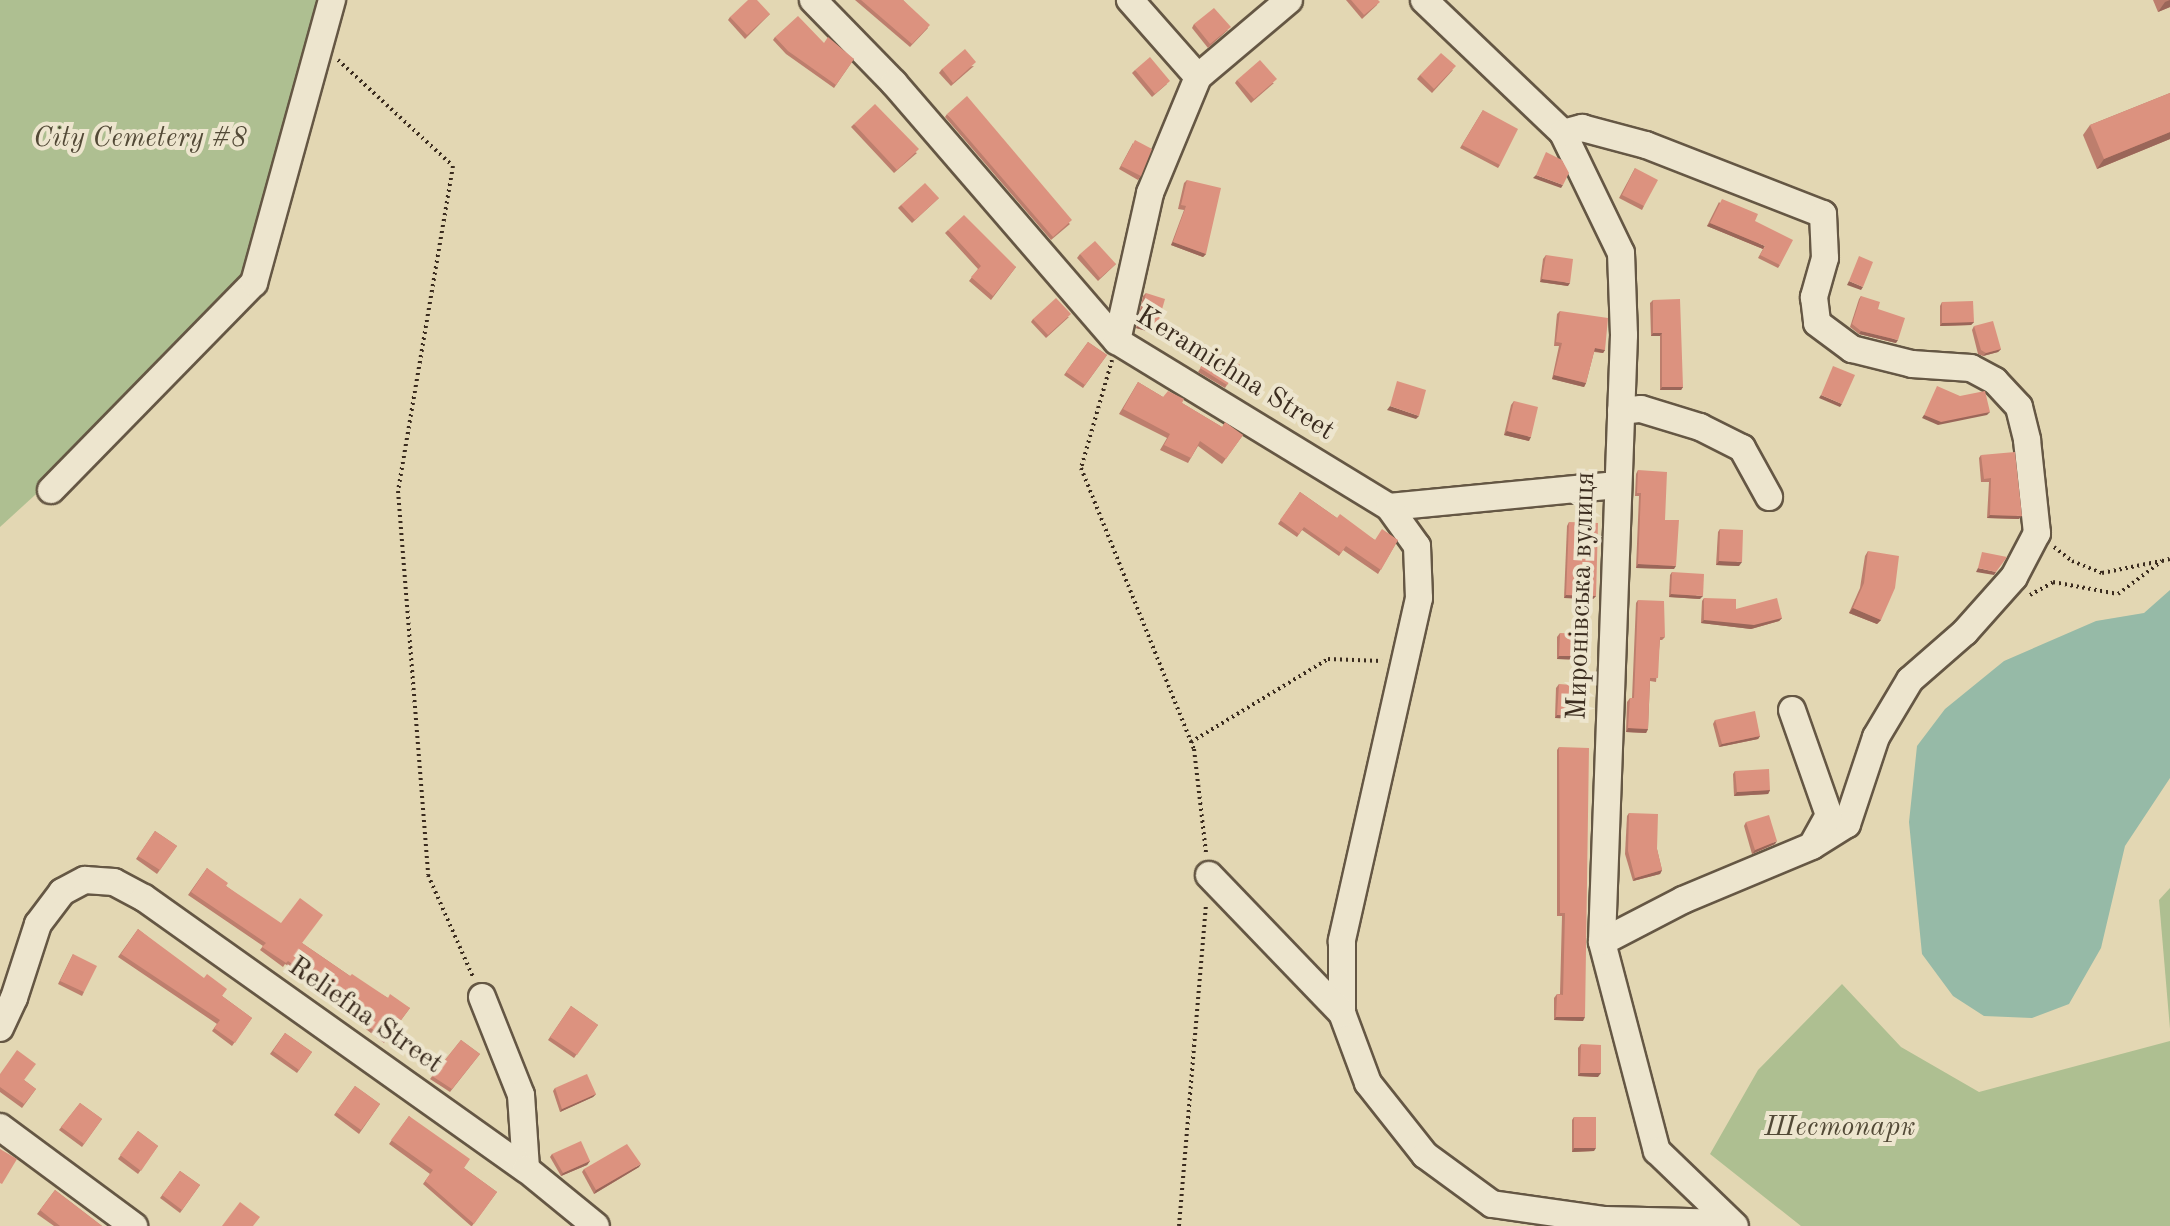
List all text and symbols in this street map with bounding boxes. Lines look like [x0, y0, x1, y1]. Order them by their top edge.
park label: City Cemetery #8 [33, 122, 247, 156]
street label: Keramichna Street [1130, 299, 1340, 449]
street label: Миронівська вулиця [1561, 471, 1603, 721]
street label: Reliefna Street [281, 950, 449, 1082]
park label: Шестопарк [1764, 1111, 1916, 1145]

